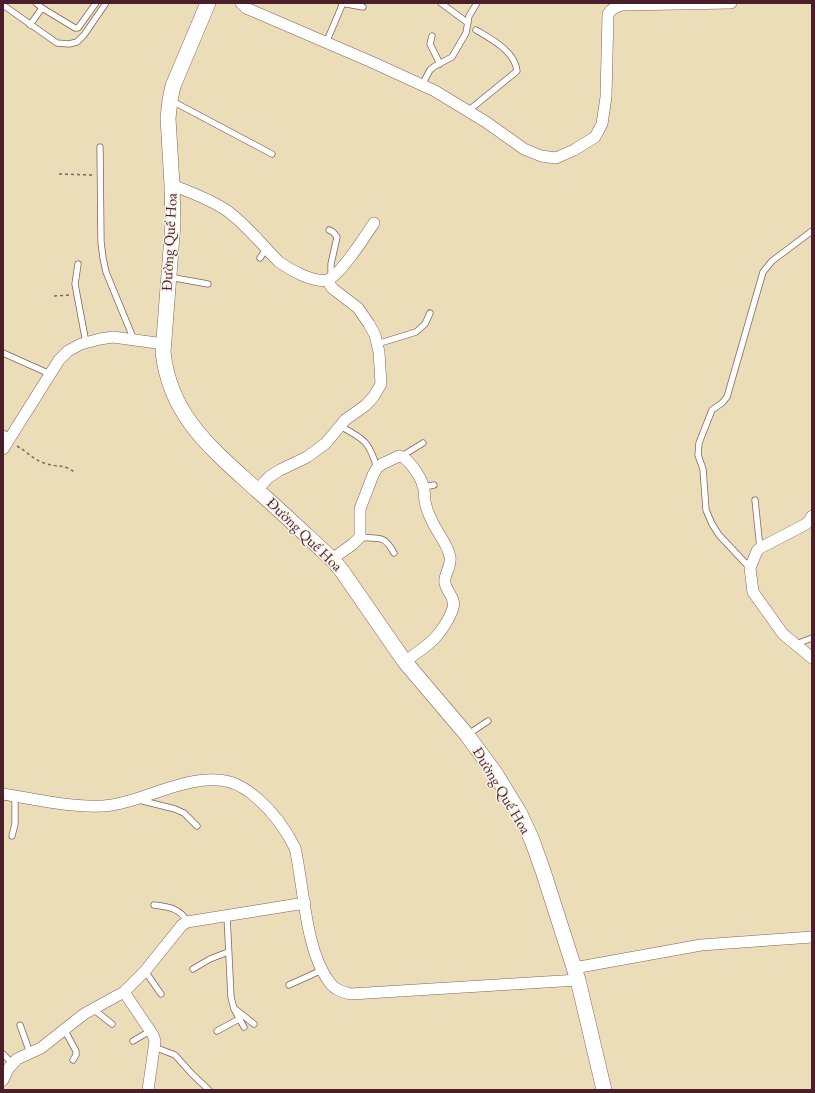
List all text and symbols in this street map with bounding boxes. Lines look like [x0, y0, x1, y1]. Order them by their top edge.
street label: Đường Quế Hoa [158, 192, 182, 292]
street label: Đường Quế Hoa [262, 494, 346, 576]
street label: Đường Quế Hoa [468, 744, 534, 838]

